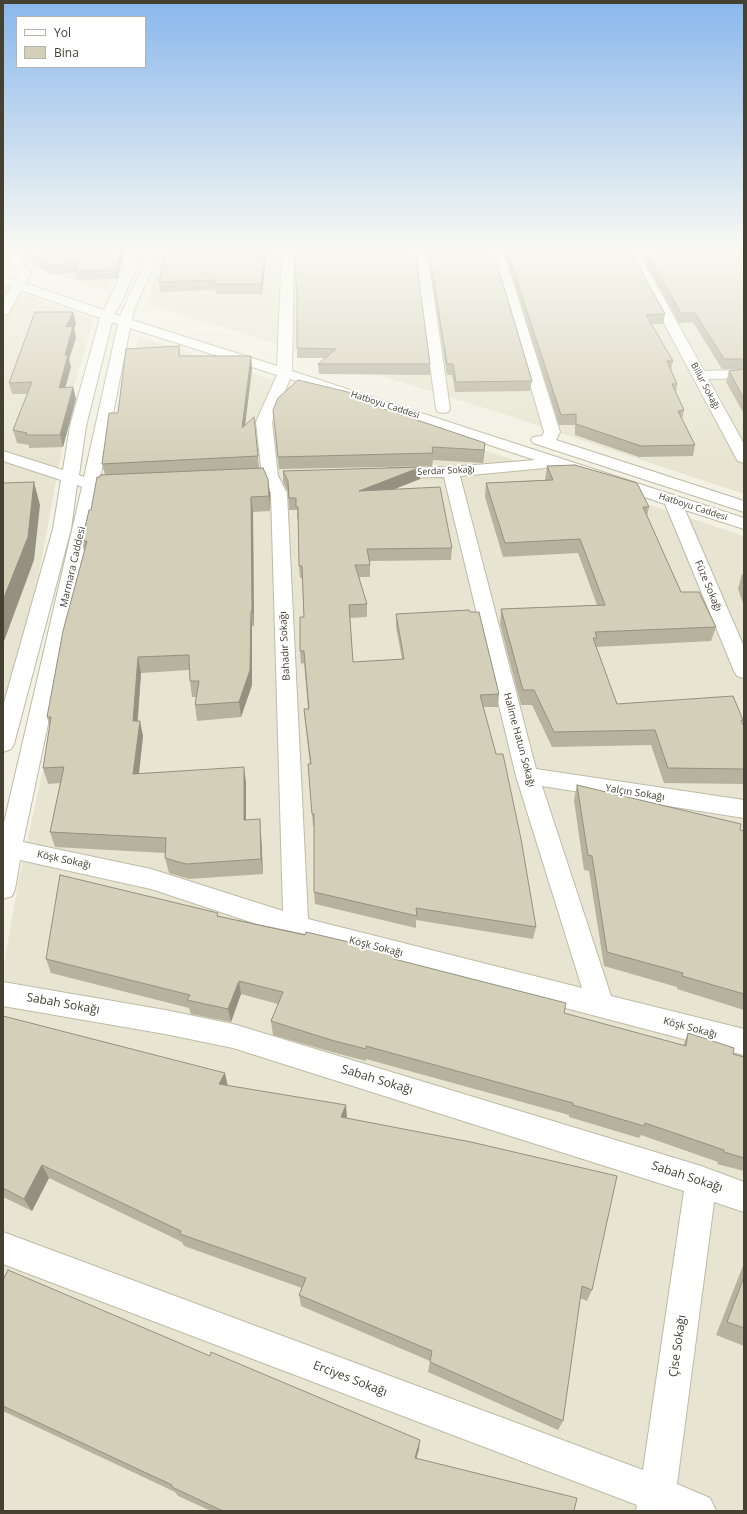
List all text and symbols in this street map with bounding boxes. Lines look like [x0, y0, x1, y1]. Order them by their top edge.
legend [16, 16, 146, 68]
text: Yol [54, 24, 71, 41]
text: Bina [54, 44, 79, 61]
street label: Billur Sokağı [688, 361, 722, 411]
street label: Hatboyu Caddesi [349, 389, 421, 421]
street label: Serdar Sokağı [417, 464, 475, 478]
street label: Hatboyu Caddesi [657, 491, 729, 523]
street label: Marmara Caddesi [58, 525, 88, 609]
street label: Füze Sokağı [692, 559, 724, 613]
street label: Bahadır Sokağı [277, 611, 293, 681]
street label: Halime Hatun Sokağı [501, 692, 537, 788]
street label: Yalçın Sokağı [604, 782, 666, 804]
street label: Köşk Sokağı [36, 848, 92, 872]
street label: Köşk Sokağı [348, 935, 404, 959]
street label: Sabah Sokağı [25, 990, 101, 1018]
street label: Köşk Sokağı [662, 1015, 718, 1041]
street label: Sabah Sokağı [339, 1062, 415, 1098]
street label: Sabah Sokağı [650, 1159, 724, 1195]
street label: Çise Sokağı [667, 1314, 689, 1378]
street label: Erciyes Sokağı [311, 1358, 389, 1400]

